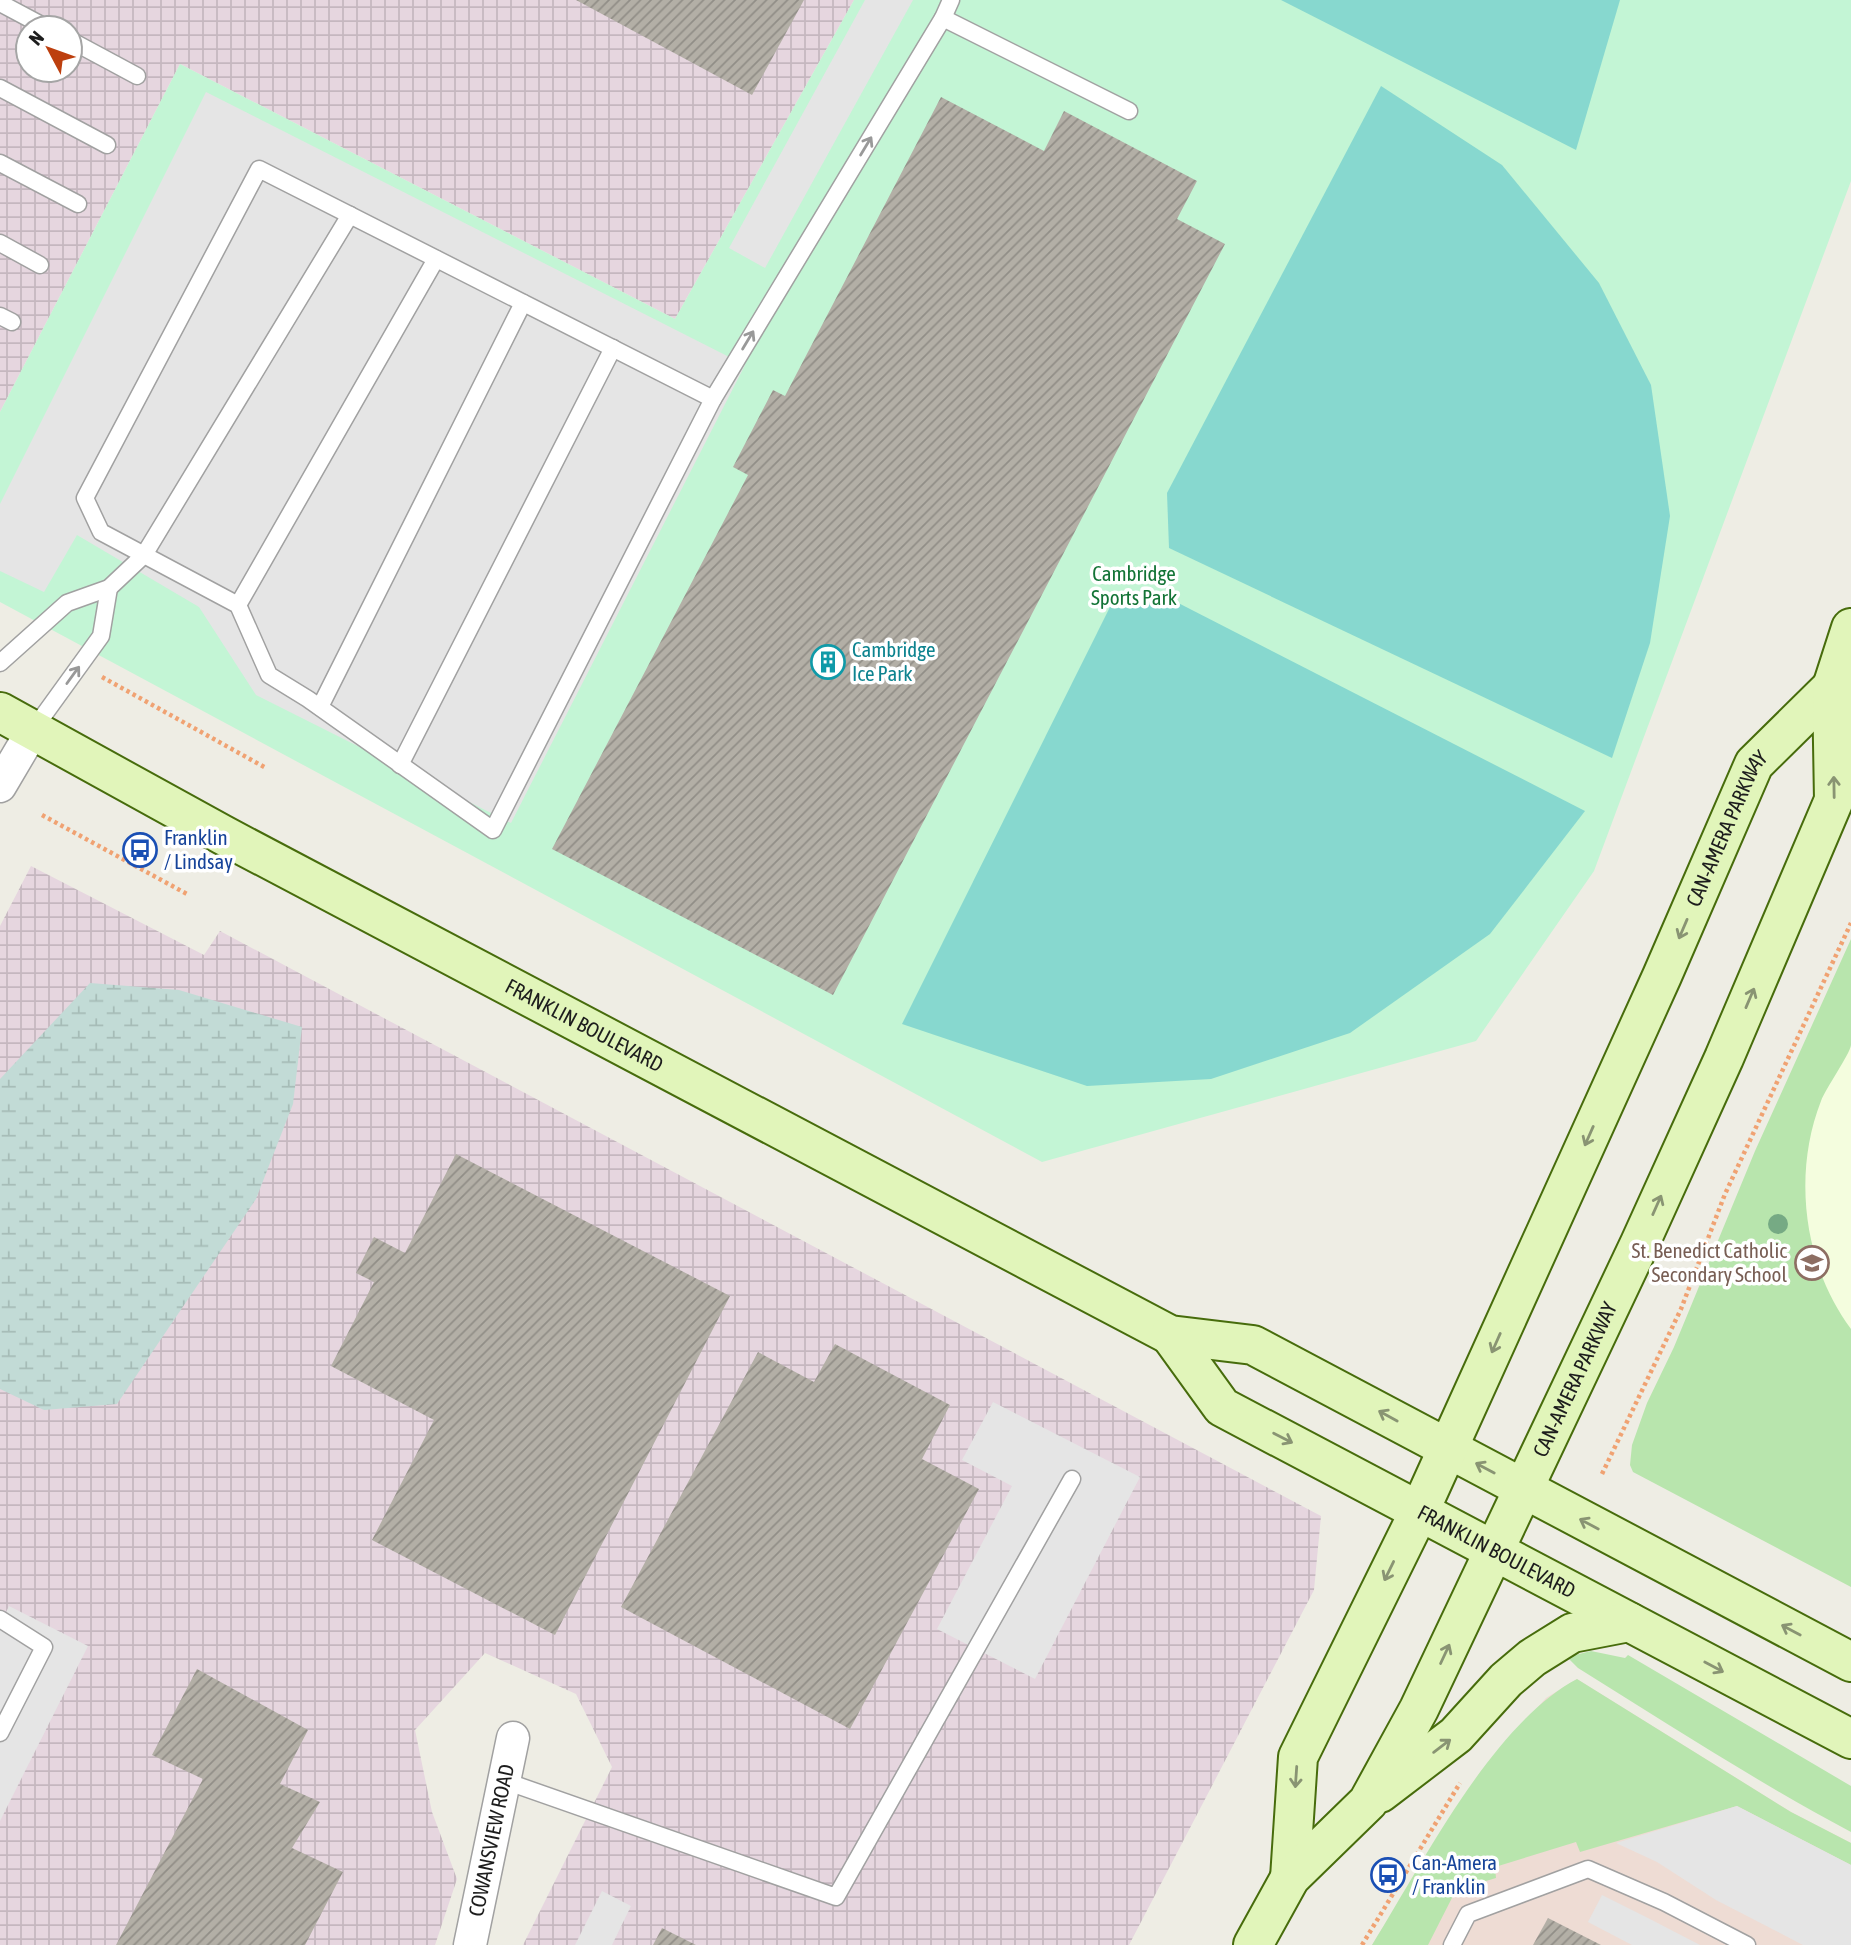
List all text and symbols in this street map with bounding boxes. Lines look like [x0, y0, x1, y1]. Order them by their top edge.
north arrow [14, 14, 84, 84]
text: N [24, 26, 48, 49]
one-way arrow [860, 136, 874, 156]
one-way arrow [742, 331, 756, 351]
park label: Cambridge Sports Park [1091, 561, 1177, 609]
place label: Cambridge Ice Park [852, 637, 935, 685]
building icon: Cambridge Ice Park [809, 643, 847, 681]
one-way arrow [66, 666, 80, 685]
street label: CAN-AMERA PARKWAY [1681, 744, 1772, 910]
one-way arrow [1827, 776, 1840, 799]
place label: Franklin / Lindsay [164, 825, 233, 873]
bus stop icon: Franklin / Lindsay [121, 831, 159, 869]
one-way arrow [1675, 917, 1688, 939]
street label: FRANKLIN BOULEVARD [502, 973, 667, 1076]
one-way arrow [1744, 987, 1757, 1009]
one-way arrow [1582, 1125, 1596, 1146]
one-way arrow [1651, 1195, 1664, 1217]
place label: St. Benedict Catholic Secondary School [1631, 1238, 1787, 1286]
school or university icon: St. Benedict Catholic Secondary School [1793, 1244, 1831, 1282]
street label: CAN-AMERA PARKWAY [1527, 1297, 1621, 1460]
one-way arrow [1489, 1332, 1502, 1354]
one-way arrow [1378, 1408, 1399, 1422]
one-way arrow [1272, 1432, 1293, 1446]
one-way arrow [1476, 1461, 1496, 1475]
street label: FRANKLIN BOULEVARD [1414, 1499, 1580, 1602]
one-way arrow [1579, 1517, 1600, 1531]
one-way arrow [1382, 1560, 1395, 1581]
one-way arrow [1781, 1623, 1801, 1637]
one-way arrow [1439, 1644, 1452, 1665]
one-way arrow [1704, 1660, 1724, 1674]
one-way arrow [1432, 1738, 1451, 1753]
street label: COWANSVIEW ROAD [463, 1762, 518, 1918]
one-way arrow [1289, 1765, 1302, 1788]
place label: Can-Amera / Franklin [1412, 1850, 1497, 1898]
bus stop icon: Can-Amera / Franklin [1369, 1856, 1407, 1894]

